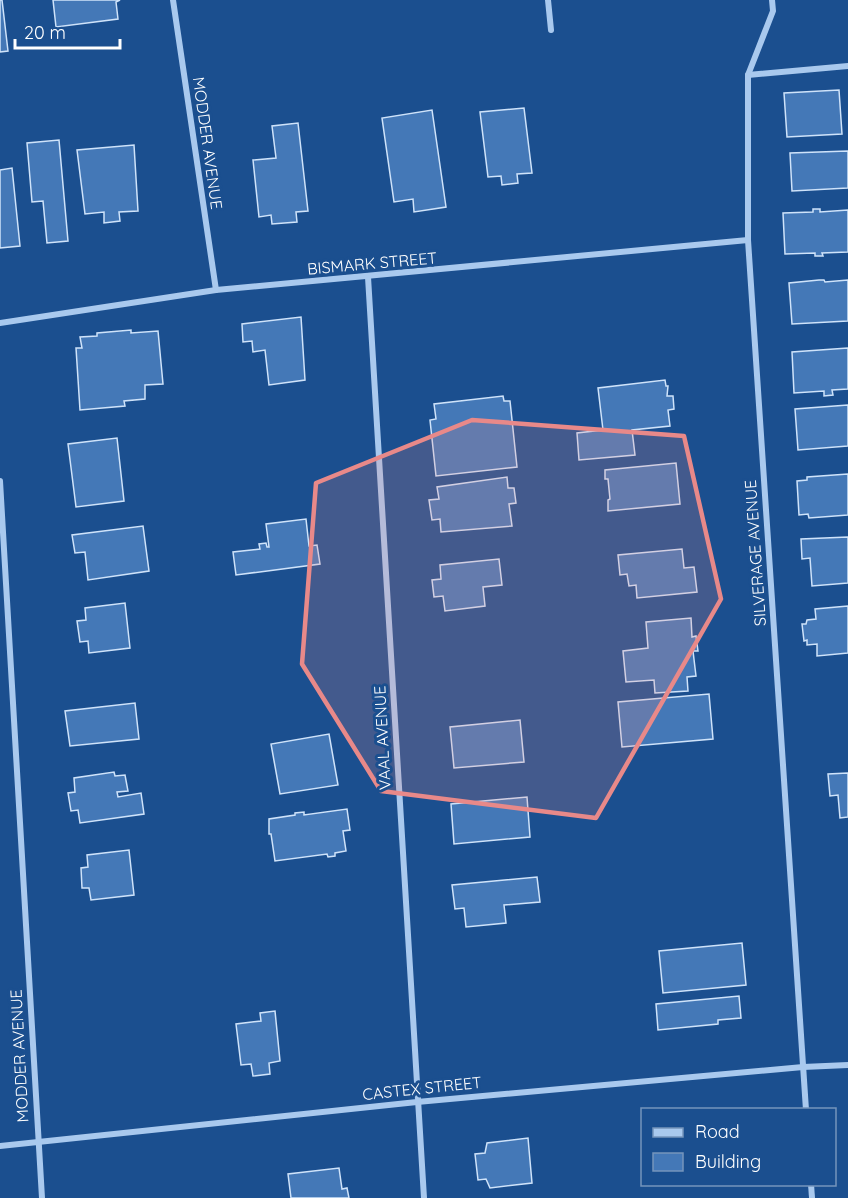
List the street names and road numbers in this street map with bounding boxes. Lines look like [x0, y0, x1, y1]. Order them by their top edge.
street label: MODDER AVENUE [189, 76, 227, 210]
street label: BISMARK STREET [306, 247, 438, 279]
street label: SILVERAGE AVENUE [740, 479, 770, 627]
street label: VAAL AVENUE [369, 685, 395, 791]
street label: MODDER AVENUE [6, 989, 32, 1123]
street label: CASTEX STREET [361, 1072, 483, 1104]

